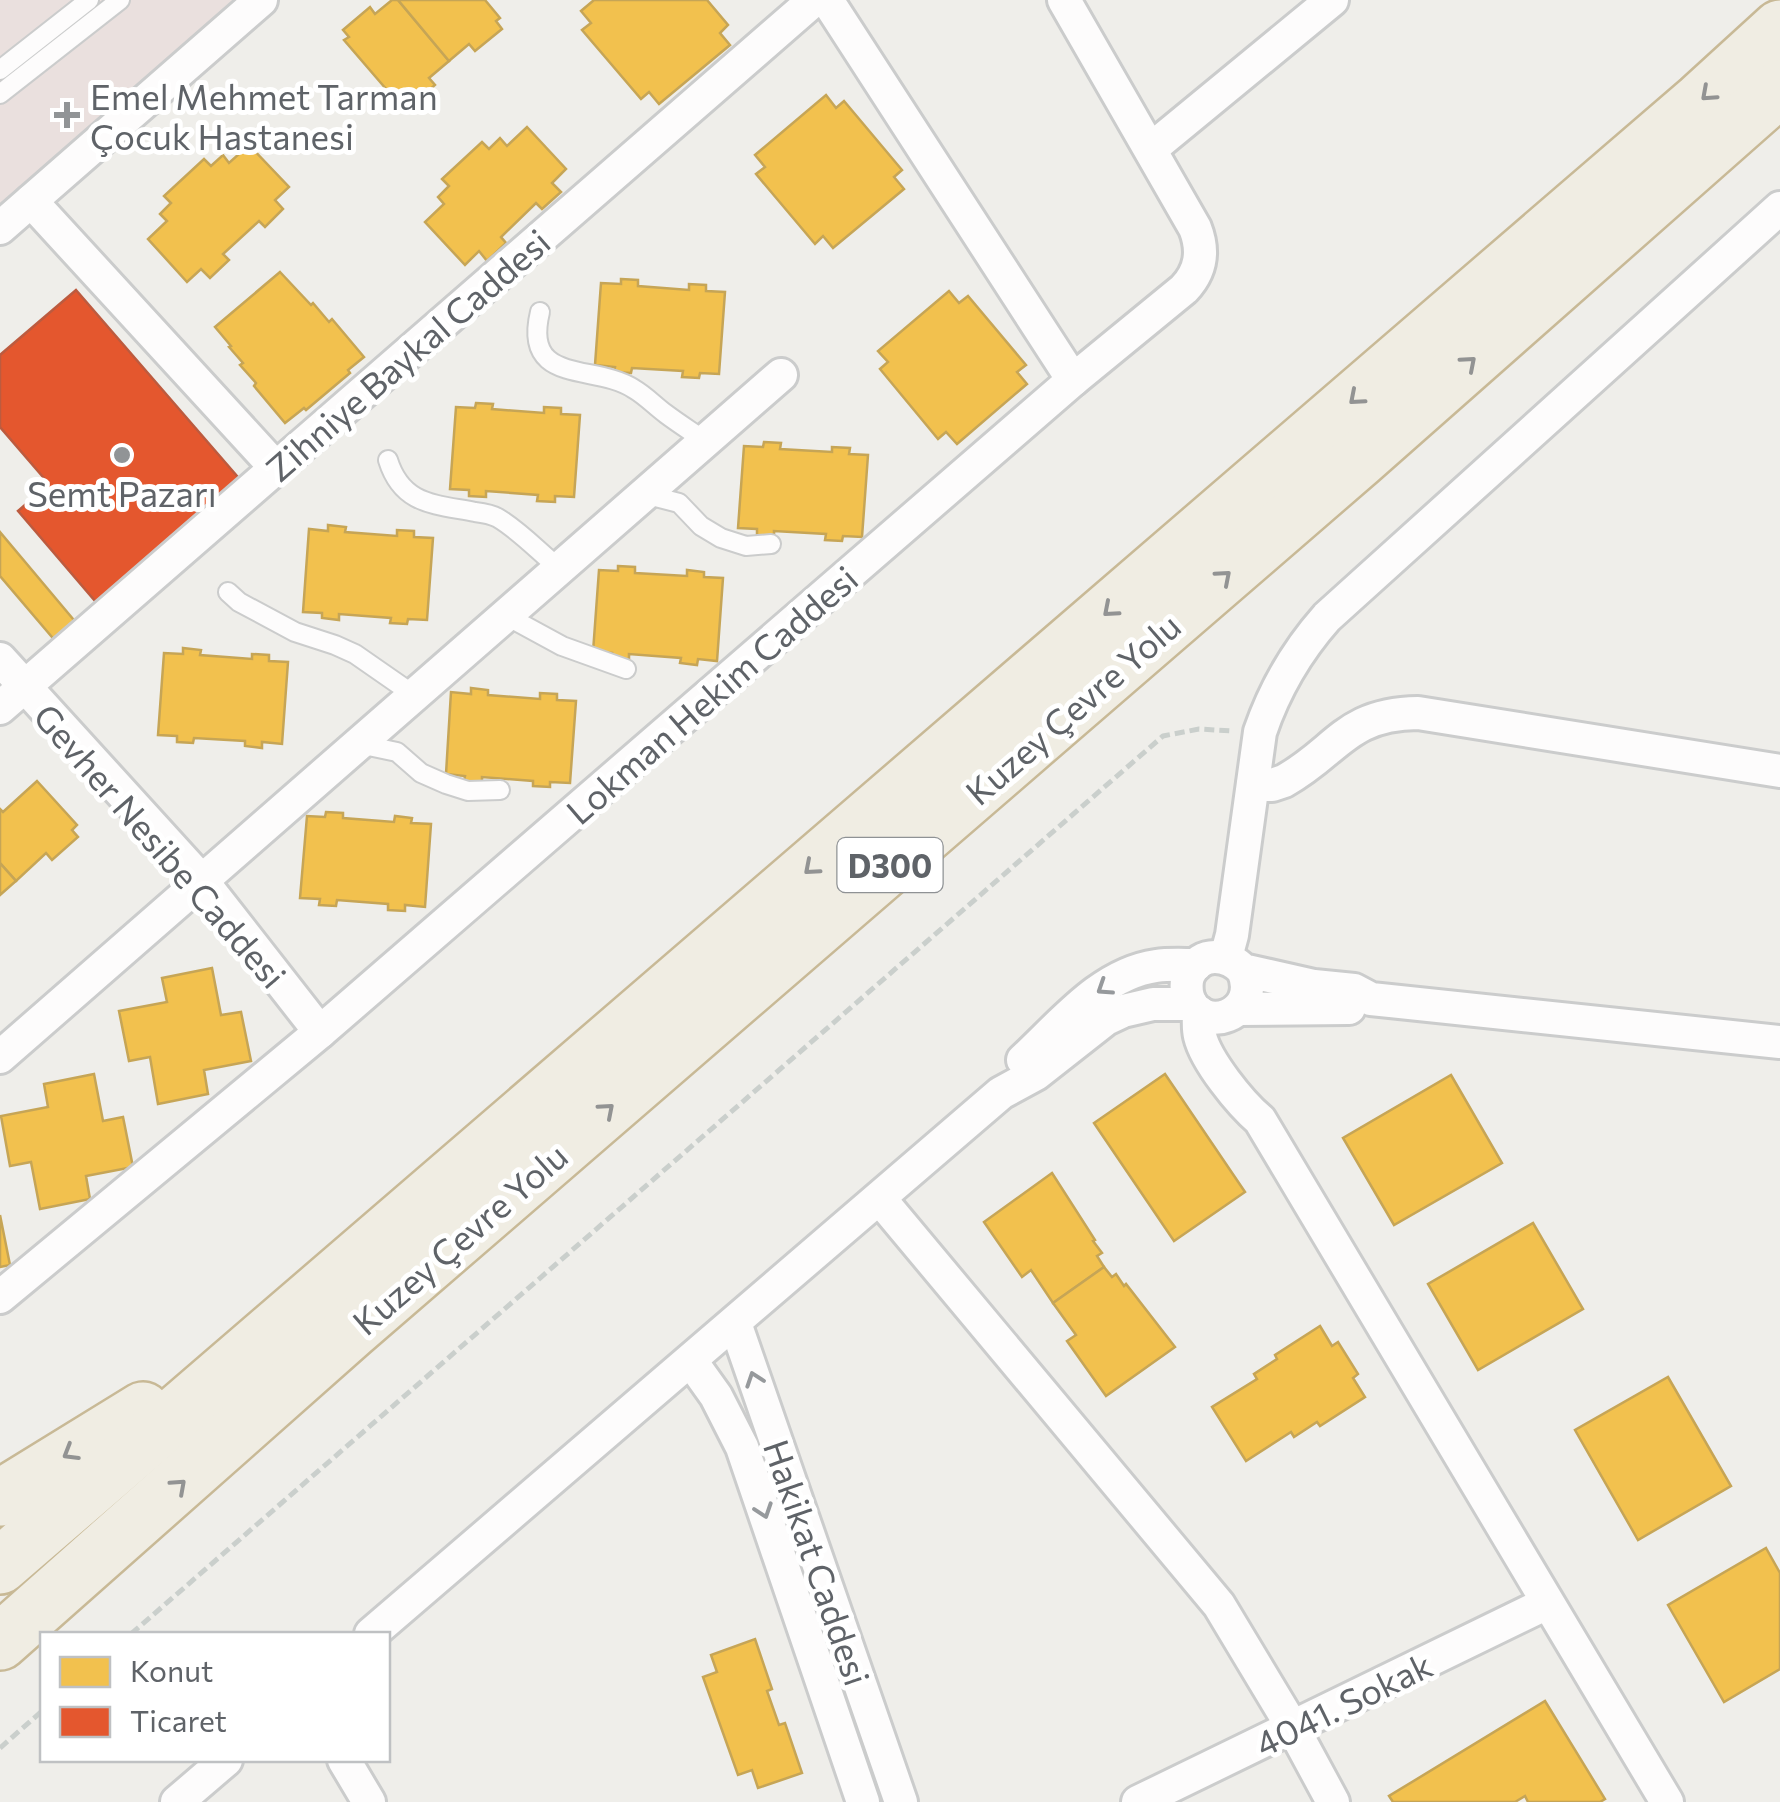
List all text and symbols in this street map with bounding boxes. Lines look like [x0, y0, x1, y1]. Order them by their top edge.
place label: Emel Mehmet Tarman Çocuk Hastanesi [90, 74, 438, 157]
one-way arrow [1701, 82, 1720, 100]
marker: Emel Mehmet Tarman Çocuk Hastanesi [54, 102, 80, 128]
street label: Zihniye Baykal Caddesi [256, 219, 558, 489]
one-way arrow [1457, 357, 1475, 375]
one-way arrow [1349, 386, 1368, 404]
marker: Semt Pazarı [111, 444, 133, 466]
place label: Semt Pazarı [27, 471, 217, 514]
street label: Lokman Hekim Caddesi [557, 556, 865, 832]
one-way arrow [1212, 570, 1230, 588]
one-way arrow [1103, 598, 1122, 616]
street label: Kuzey Çevre Yolu [956, 603, 1188, 813]
street label: Gevher Nesibe Caddesi [26, 694, 296, 996]
road number: D300 [838, 838, 942, 892]
one-way arrow [804, 856, 822, 874]
one-way arrow [1096, 976, 1114, 995]
one-way arrow [596, 1104, 614, 1122]
street label: Kuzey Çevre Yolu [343, 1133, 575, 1343]
one-way arrow [746, 1372, 766, 1389]
street label: Hakikat Caddesi [756, 1434, 880, 1690]
one-way arrow [63, 1441, 81, 1460]
one-way arrow [167, 1479, 186, 1497]
one-way arrow [752, 1501, 772, 1518]
legend [40, 1632, 390, 1762]
street label: 4041. Sokak [1248, 1642, 1438, 1764]
text: Konut [130, 1651, 213, 1688]
text: Ticaret [130, 1701, 227, 1738]

